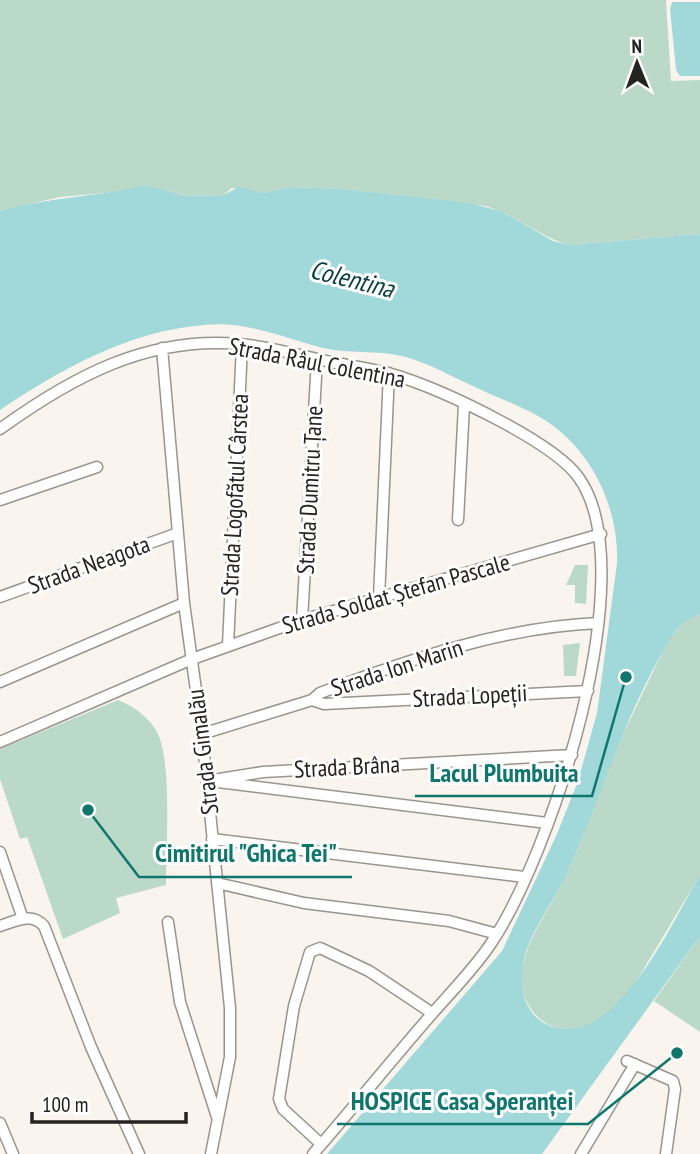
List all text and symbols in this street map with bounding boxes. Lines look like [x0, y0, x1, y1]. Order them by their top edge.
north arrow [602, 28, 672, 98]
text: N [631, 34, 642, 58]
water label: Colentina [307, 252, 399, 305]
street label: Strada Râul Colentina [226, 330, 408, 395]
street label: Strada Logofătul Cârstea [214, 393, 255, 597]
street label: Strada Dumitru Țane [290, 405, 329, 575]
street label: Strada Neagota [24, 528, 154, 601]
street label: Strada Soldat Ștefan Pascale [278, 546, 513, 641]
street label: Strada Ion Marin [327, 632, 467, 703]
street label: Strada Lopeții [412, 677, 528, 714]
street label: Strada Gimalău [179, 688, 226, 816]
street label: Strada Brâna [293, 748, 401, 785]
callout: Lacul Plumbuita [415, 749, 592, 796]
text: Lacul Plumbuita [430, 756, 578, 789]
callout: Cimitirul "Ghica Tei" [139, 830, 352, 877]
text: Cimitirul "Ghica Tei" [155, 836, 337, 869]
callout: HOSPICE Casa Speranței [337, 1077, 588, 1124]
scale bar [32, 1080, 186, 1124]
text: HOSPICE Casa Speranței [351, 1084, 573, 1117]
text: 100 m [42, 1091, 88, 1118]

